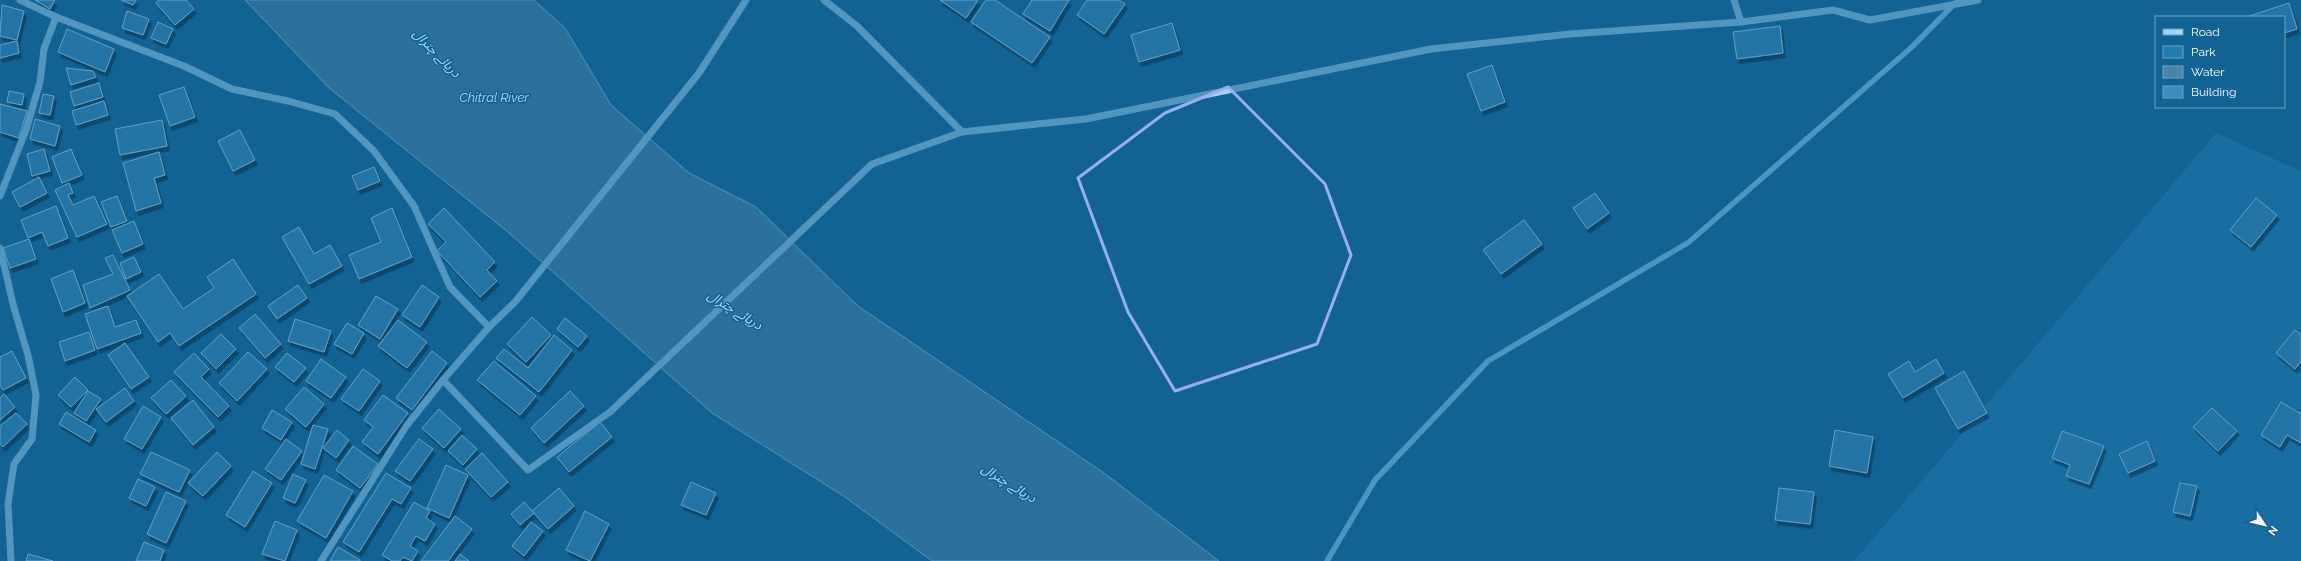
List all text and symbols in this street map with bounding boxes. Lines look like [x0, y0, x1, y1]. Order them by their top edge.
legend [2155, 16, 2285, 108]
text: Road [2191, 25, 2220, 39]
water label: دریائے چترال [409, 26, 464, 82]
text: Park [2191, 45, 2216, 59]
text: Water [2191, 65, 2225, 79]
text: Building [2191, 85, 2237, 99]
water label: Chitral River [459, 90, 529, 105]
water label: دریائے چترال [704, 287, 766, 334]
water label: دریائے چترال [978, 460, 1040, 507]
north arrow [2245, 505, 2285, 545]
text: N [2265, 523, 2281, 538]

